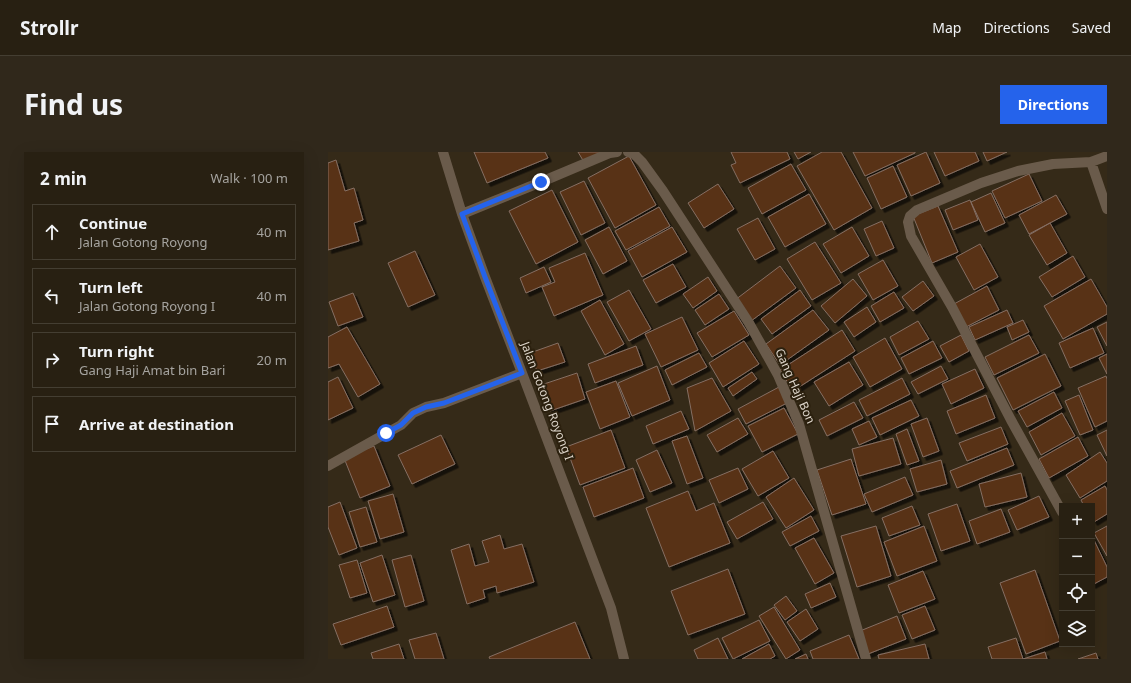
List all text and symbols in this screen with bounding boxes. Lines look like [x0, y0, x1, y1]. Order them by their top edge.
text: Strollr [20, 15, 79, 41]
text: Map [932, 18, 961, 37]
text: Directions [983, 18, 1050, 37]
text: Saved [1072, 18, 1111, 37]
text: Find us [24, 85, 123, 123]
button: Directions [1000, 85, 1107, 124]
text: 2 min [40, 167, 87, 190]
text: Walk · 100 m [210, 169, 288, 187]
route end [532, 173, 550, 191]
text: Continue [79, 213, 147, 233]
icon: ahead [41, 221, 63, 243]
text: 40 m [257, 223, 287, 241]
text: Jalan Gotong Royong [79, 233, 207, 251]
text: Turn left [79, 277, 143, 297]
icon: left [41, 285, 63, 307]
text: 40 m [257, 287, 287, 305]
text: Jalan Gotong Royong I [79, 297, 215, 315]
street label: Jalan Gotong Royong I [517, 338, 578, 463]
text: Turn right [79, 341, 154, 361]
street label: Gang Haji Bon [771, 345, 820, 426]
icon: right [41, 349, 63, 371]
text: 20 m [257, 351, 287, 369]
text: Gang Haji Amat bin Bari [79, 361, 225, 379]
icon: arrive [41, 413, 63, 435]
text: Arrive at destination [79, 414, 234, 434]
route start [377, 424, 395, 442]
map controls [1059, 503, 1095, 647]
button: + [1059, 503, 1095, 539]
button: − [1059, 539, 1095, 575]
button: locate [1059, 575, 1095, 611]
button: layers [1059, 611, 1095, 647]

